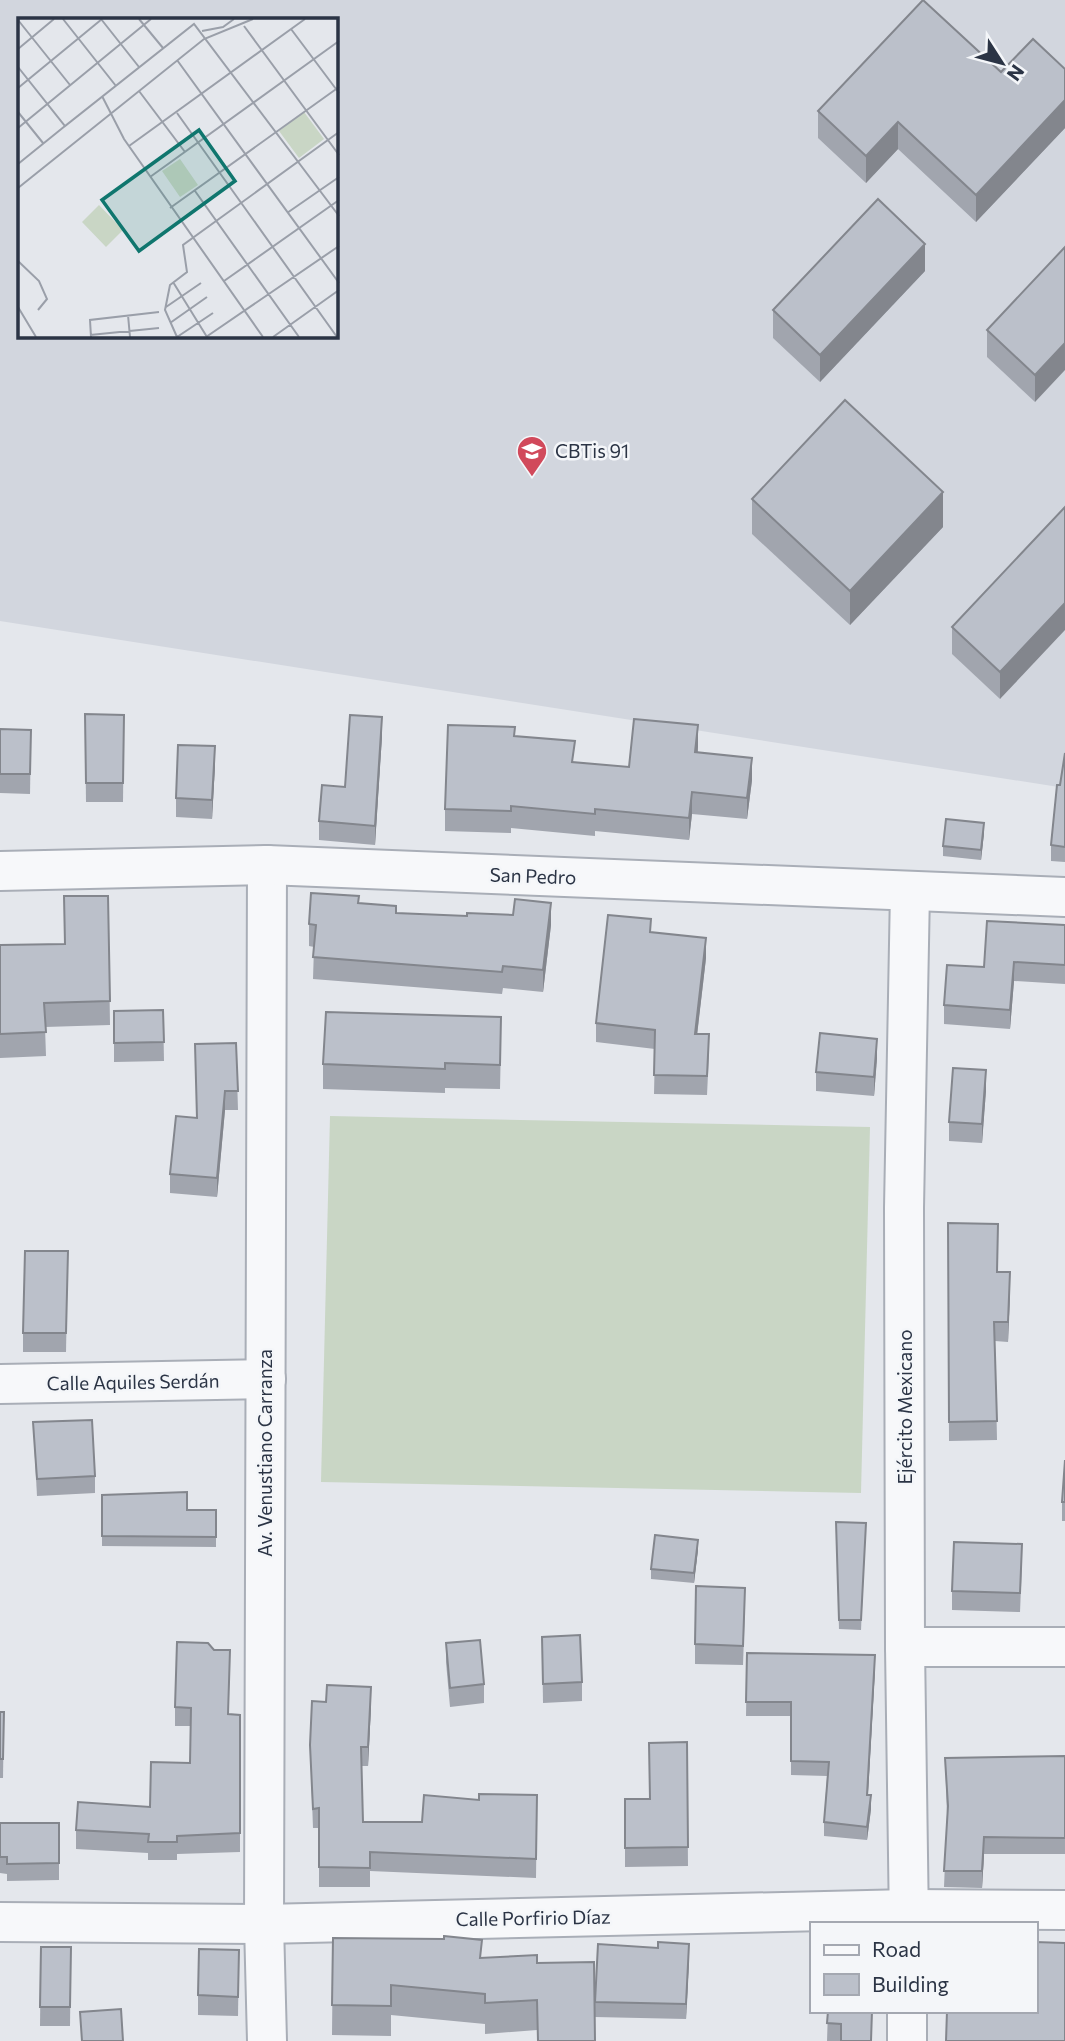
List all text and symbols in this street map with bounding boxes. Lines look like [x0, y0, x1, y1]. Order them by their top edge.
inset map [18, 18, 338, 338]
north arrow [967, 28, 1037, 98]
text: N [1003, 61, 1030, 86]
school or university icon: CBTis 91 [515, 434, 549, 478]
place label: CBTis 91 [555, 439, 629, 462]
street label: San Pedro [489, 862, 577, 889]
street label: Ejército Mexicano [893, 1329, 916, 1485]
street label: Av. Venustiano Carranza [253, 1349, 276, 1557]
street label: Calle Aquiles Serdán [46, 1368, 220, 1395]
street label: Calle Porfirio Díaz [455, 1905, 611, 1930]
legend [810, 1922, 1037, 2013]
text: Road [872, 1936, 921, 1961]
text: Building [872, 1971, 949, 1996]

